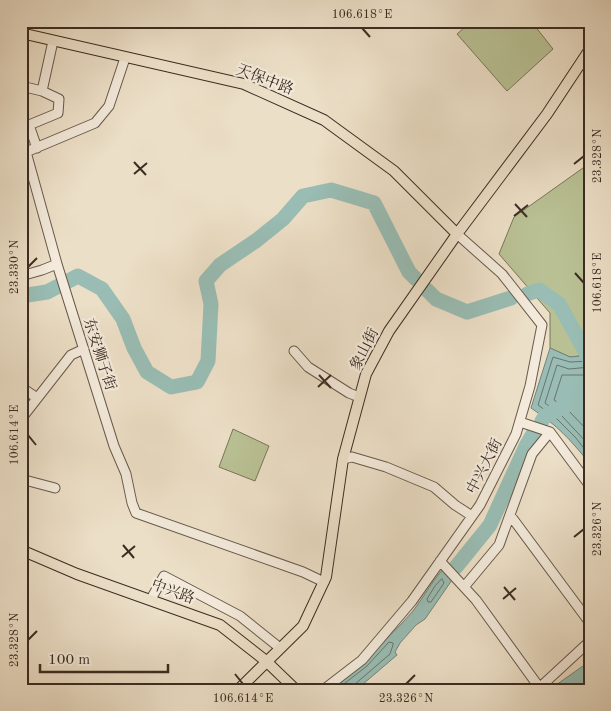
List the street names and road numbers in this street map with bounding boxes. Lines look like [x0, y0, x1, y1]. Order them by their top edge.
street label: 天保中路 [234, 61, 296, 98]
street label: 东安狮子街 [80, 316, 119, 392]
street label: 象山街 [347, 325, 382, 373]
street label: 中兴大街 [463, 436, 506, 497]
street label: 中兴路 [149, 576, 197, 607]

